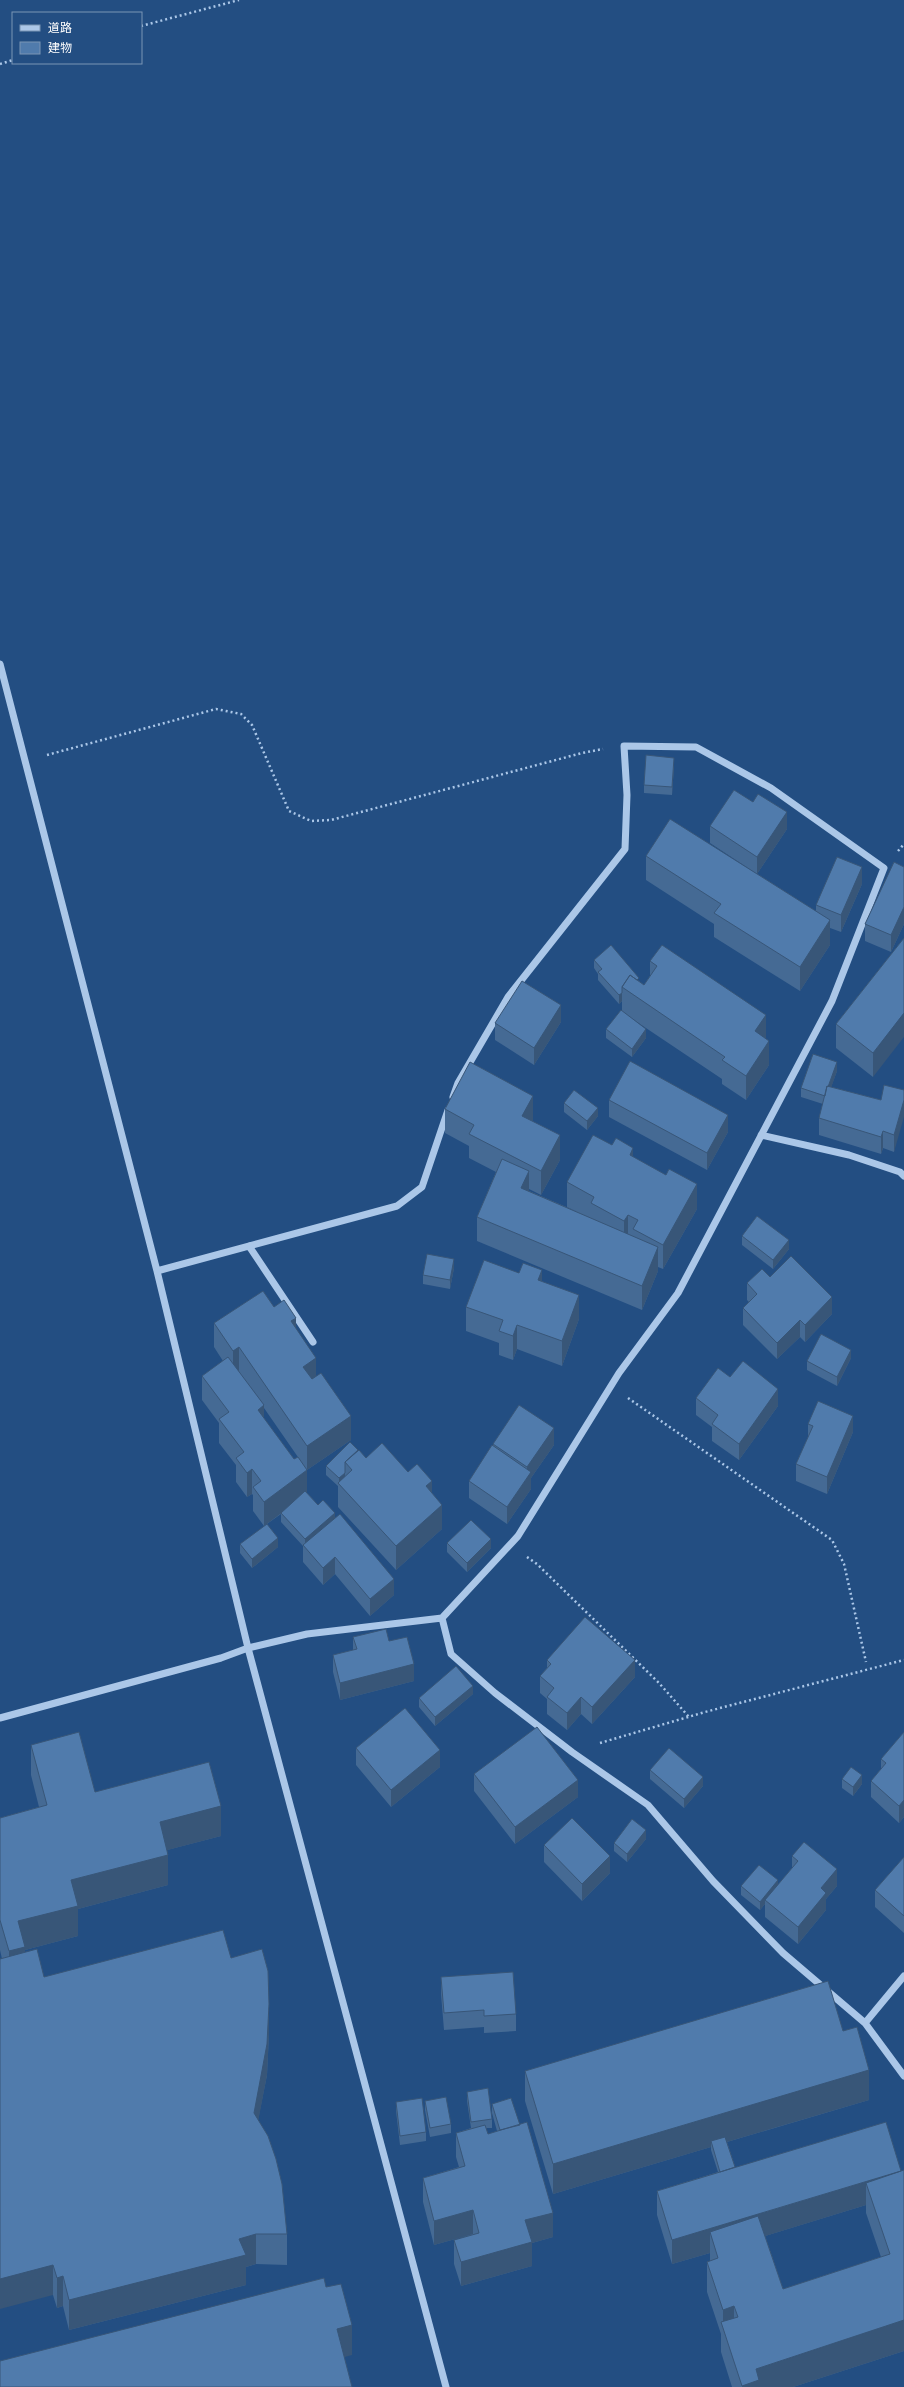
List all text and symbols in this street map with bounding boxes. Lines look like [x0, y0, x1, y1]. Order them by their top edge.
legend [12, 12, 142, 64]
text: 道路 [48, 19, 72, 36]
text: 建物 [48, 39, 72, 56]

